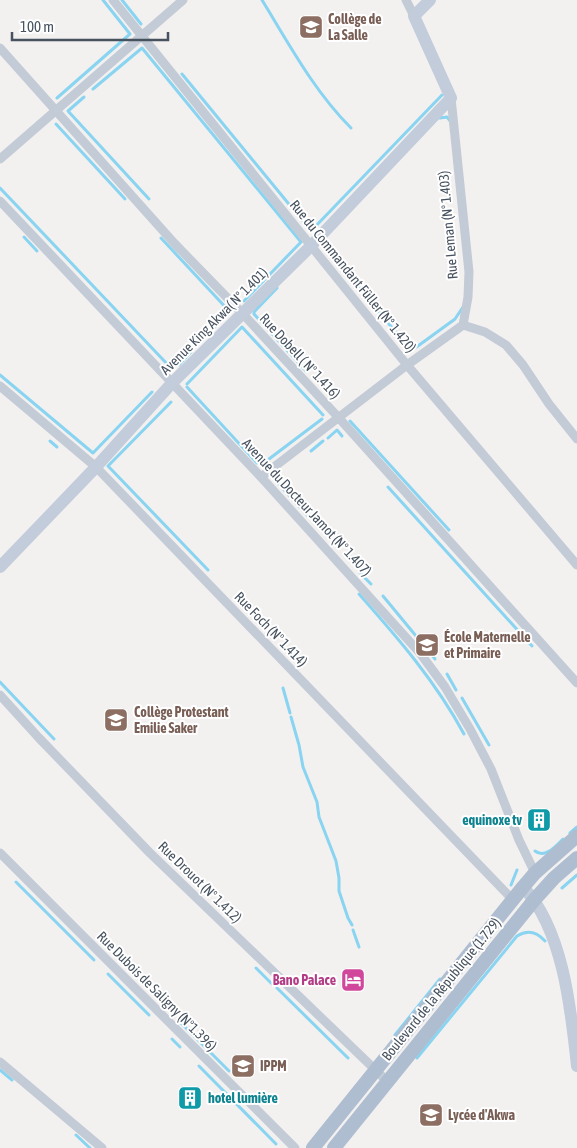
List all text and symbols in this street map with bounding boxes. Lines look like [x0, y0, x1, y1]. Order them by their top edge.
scale bar [12, 10, 169, 42]
place label: Collège de La Salle [328, 11, 382, 43]
school or university icon: Collège de La Salle [298, 14, 324, 40]
text: 100 m [20, 18, 54, 35]
street label: Rue Leman (N° 1.403) [435, 170, 461, 280]
street label: Rue du Commandant Füller (N° 1.420) [287, 197, 419, 355]
street label: Avenue King Akwa( N° 1.401) [157, 264, 271, 378]
street label: Rue Dobell ( N° 1.416) [257, 310, 343, 402]
street label: Avenue du Docteur Jamot (N° 1.407) [239, 435, 375, 579]
street label: Rue Foch (N° 1.414) [231, 588, 311, 670]
place label: École Maternelle et Primaire [444, 629, 531, 661]
school or university icon: École Maternelle et Primaire [414, 632, 440, 658]
place label: Collège Protestant Emilie Saker [134, 704, 229, 736]
school or university icon: Collège Protestant Emilie Saker [103, 707, 129, 733]
building icon: equinoxe tv [526, 807, 552, 833]
place label: equinoxe tv [462, 812, 522, 828]
street label: Rue Drouot (N° 1.412) [155, 838, 245, 926]
street label: Boulevard de la République (1.729) [378, 914, 504, 1064]
street label: Rue Dubois de Saligny (N°1.396) [94, 928, 220, 1054]
hotel icon: Bano Palace [340, 967, 366, 993]
place label: Bano Palace [273, 972, 336, 988]
school or university icon: IPPM [230, 1053, 256, 1079]
place label: IPPM [260, 1058, 287, 1074]
building icon: hotel lumière [177, 1085, 203, 1111]
place label: hotel lumière [208, 1090, 278, 1106]
school or university icon: Lycée d'Akwa [418, 1102, 444, 1128]
place label: Lycée d'Akwa [448, 1107, 516, 1123]

